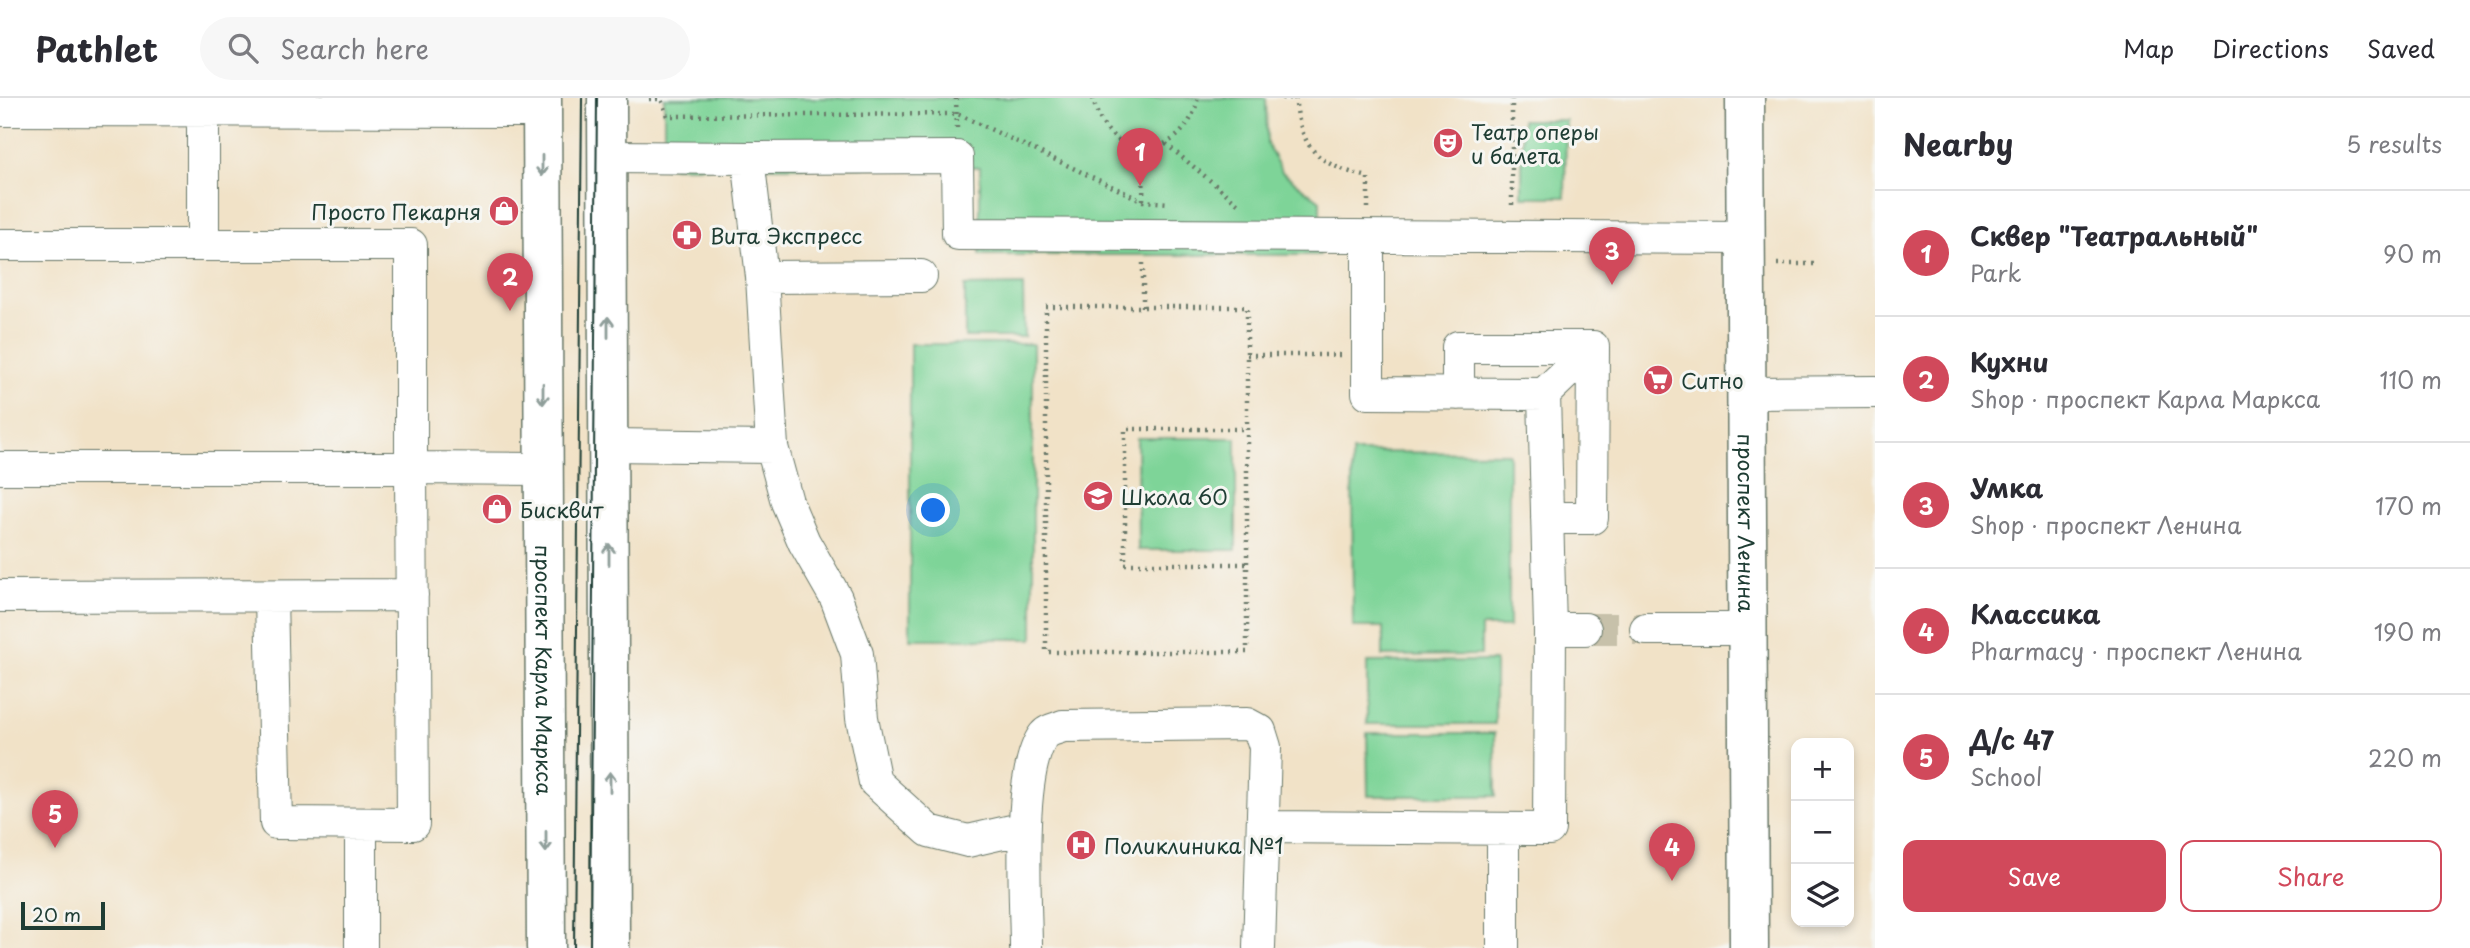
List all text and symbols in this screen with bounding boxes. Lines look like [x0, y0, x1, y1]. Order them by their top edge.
search box [200, 17, 690, 80]
text: Pathlet [35, 23, 158, 73]
icon: search [224, 29, 262, 67]
text: Search here [280, 29, 429, 68]
text: Map [2123, 30, 2174, 66]
text: Directions [2212, 30, 2329, 66]
text: Saved [2367, 30, 2435, 66]
place label: Театр оперы и балета [1471, 115, 1599, 171]
text: Nearby [1903, 121, 2013, 166]
theatre icon: Театр оперы и балета [1431, 126, 1465, 160]
text: 5 results [2346, 126, 2442, 161]
pin: 1 [1117, 128, 1163, 186]
one-way arrow [535, 154, 549, 177]
shop icon: Просто Пекарня [487, 194, 521, 228]
place label: Просто Пекарня [311, 195, 481, 227]
text: Сквер "Театральный" [1970, 216, 2258, 255]
pharmacy icon: Вита Экспресс [670, 218, 704, 252]
place label: Вита Экспресс [710, 219, 863, 251]
pin: 3 [1589, 227, 1635, 285]
text: 1 [1921, 236, 1932, 271]
text: 90 m [2383, 236, 2442, 271]
pin: 2 [487, 253, 533, 311]
text: Park [1970, 255, 2021, 290]
one-way arrow [601, 316, 615, 339]
text: Кухни [1970, 342, 2049, 381]
text: 2 [1918, 362, 1934, 397]
text: 110 m [2380, 362, 2442, 397]
supermarket icon: Ситно [1641, 363, 1675, 397]
place label: Ситно [1681, 364, 1744, 396]
text: Shop · проспект Карла Маркса [1970, 381, 2320, 416]
one-way arrow [536, 382, 550, 405]
street label: проспект Ленина [1731, 433, 1763, 613]
text: Умка [1970, 468, 2043, 507]
school or university icon: Школа 60 [1081, 479, 1115, 513]
place label: Школа 60 [1121, 480, 1228, 512]
text: 3 [1918, 488, 1934, 523]
text: 170 m [2375, 488, 2442, 523]
shop icon: Бисквит [480, 492, 514, 526]
place label: Бисквит [520, 493, 604, 525]
your location [916, 493, 950, 527]
text: Shop · проспект Ленина [1970, 507, 2241, 542]
one-way arrow [602, 543, 616, 566]
street label: проспект Карла Маркса [528, 545, 561, 795]
text: Классика [1970, 594, 2101, 633]
text: 4 [1918, 614, 1934, 649]
text: 190 m [2374, 614, 2442, 649]
text: Pharmacy · проспект Ленина [1970, 633, 2302, 668]
text: Д/с 47 [1970, 720, 2054, 759]
map controls [1791, 738, 1854, 927]
button: + [1791, 738, 1854, 801]
text: 5 [1919, 740, 1933, 775]
text: 220 m [2368, 740, 2442, 775]
text: School [1970, 759, 2042, 794]
one-way arrow [603, 771, 617, 794]
pin: 5 [32, 790, 78, 848]
button: − [1791, 801, 1854, 864]
pin: 4 [1649, 823, 1695, 881]
hospital icon: Поликлиника №1 [1064, 828, 1098, 862]
place label: Поликлиника №1 [1104, 829, 1284, 861]
one-way arrow [539, 830, 553, 853]
button: Save [1903, 840, 2166, 912]
button: Share [2180, 840, 2442, 912]
button: layers [1791, 864, 1854, 927]
scale bar [21, 899, 105, 931]
text: 20 m [32, 900, 81, 928]

